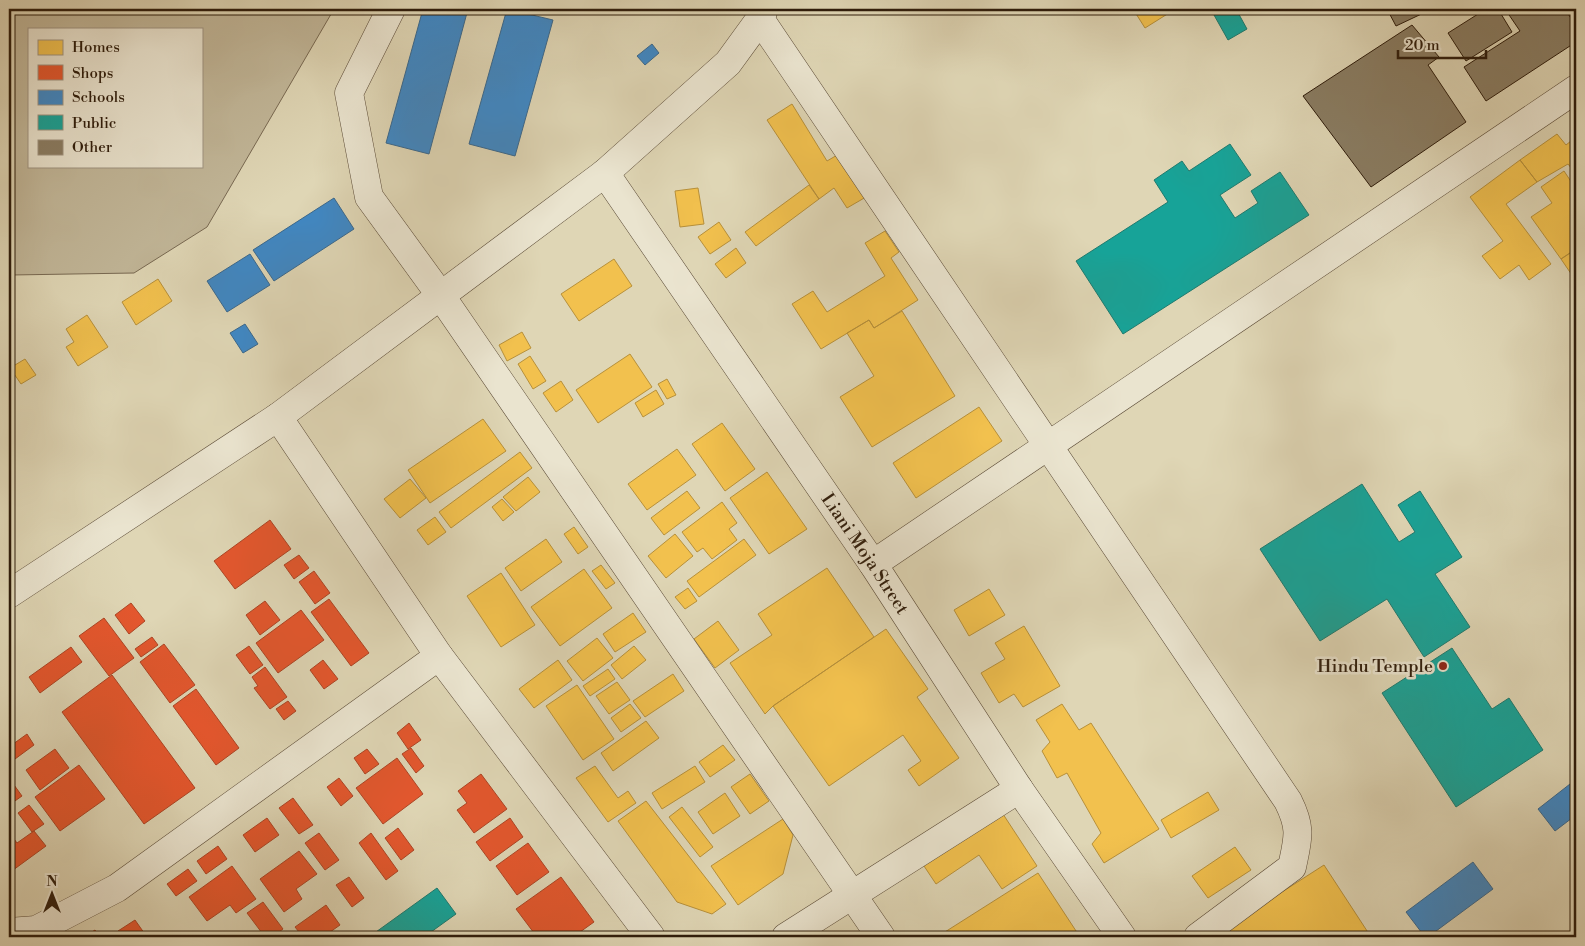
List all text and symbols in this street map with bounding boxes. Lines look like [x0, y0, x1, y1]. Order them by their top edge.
legend [28, 28, 202, 168]
scale bar [1398, 28, 1485, 60]
text: 20 m [1405, 36, 1440, 55]
text: Homes [72, 38, 120, 57]
text: Shops [72, 64, 113, 83]
text: Schools [72, 88, 125, 107]
text: Public [72, 114, 116, 133]
text: Other [72, 138, 113, 157]
street label: Liani Moja Street [816, 489, 914, 619]
place label: Hindu Temple [1317, 655, 1433, 678]
marker: Hindu Temple [1437, 660, 1449, 672]
north arrow [28, 868, 78, 918]
text: N [46, 873, 58, 891]

